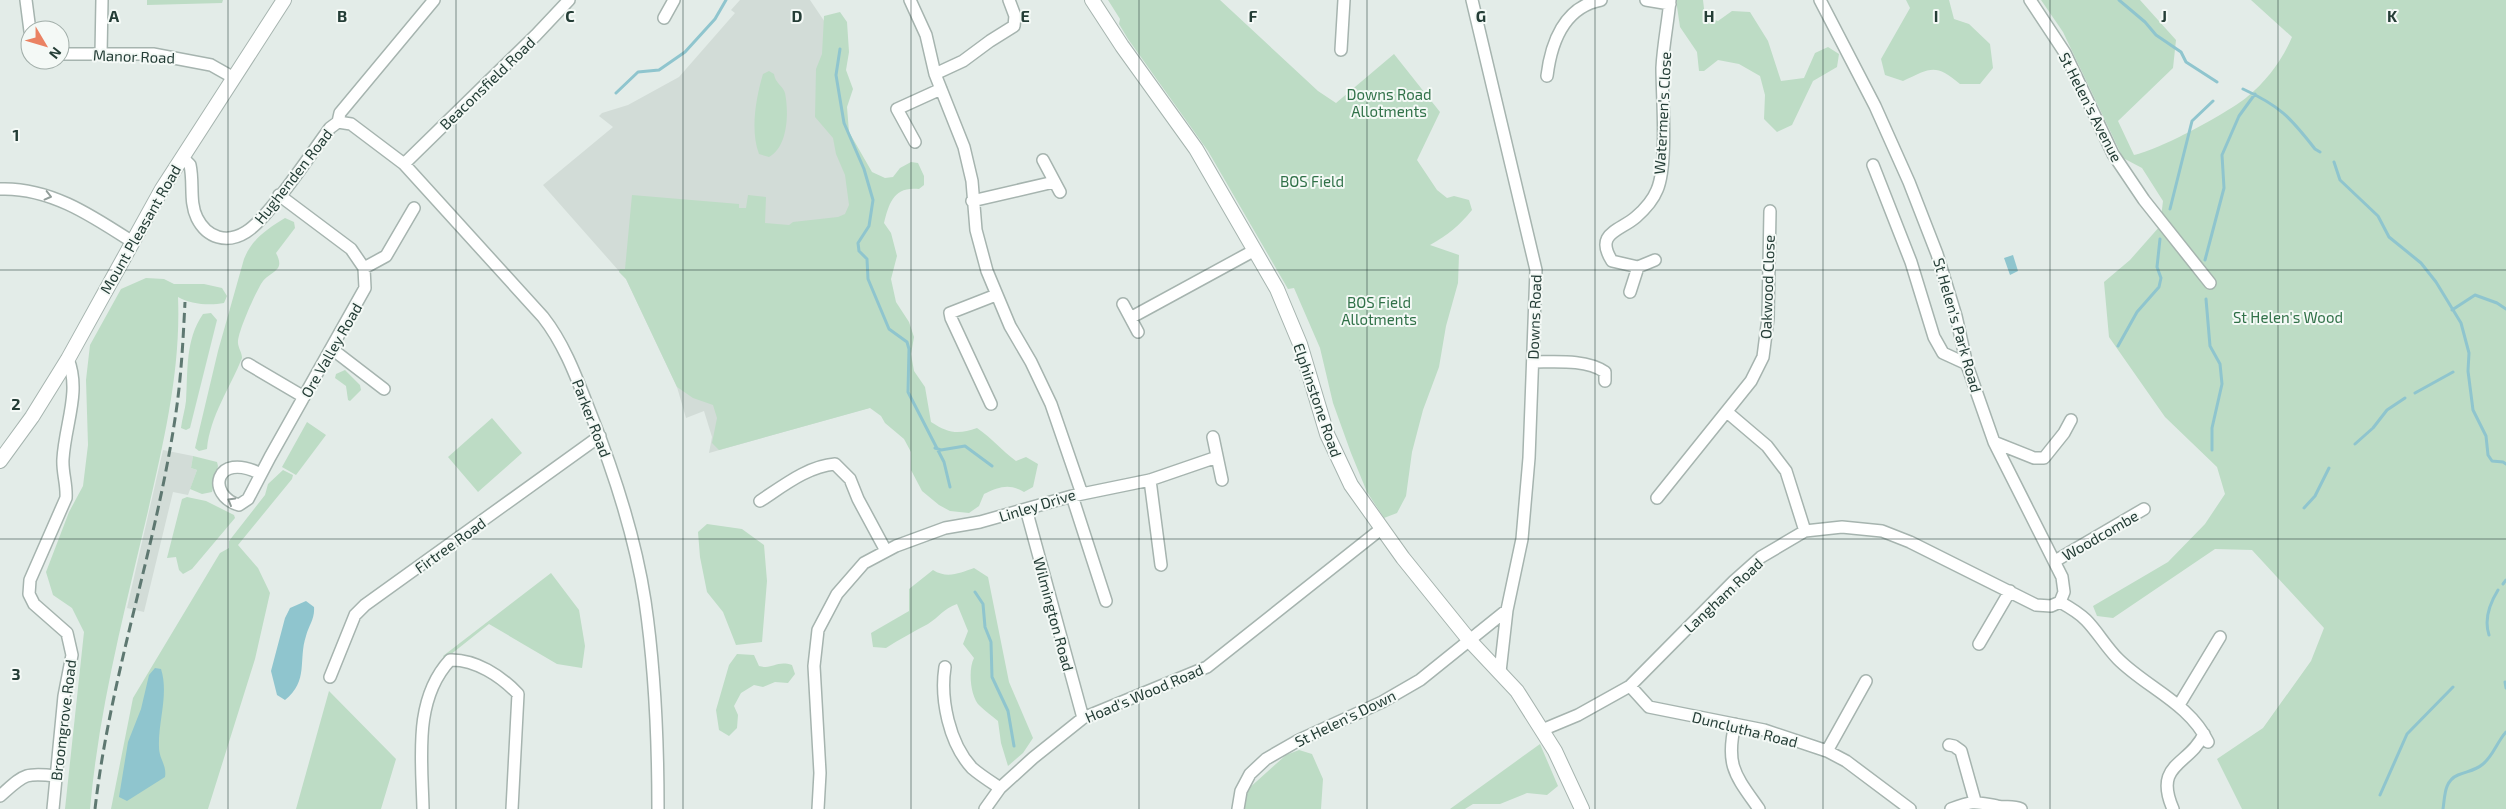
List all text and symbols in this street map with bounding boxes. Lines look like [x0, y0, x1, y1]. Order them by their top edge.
text: A [109, 6, 120, 25]
text: B [337, 6, 347, 25]
text: C [565, 6, 575, 25]
text: D [792, 6, 803, 25]
text: E [1020, 6, 1030, 25]
text: F [1249, 6, 1258, 25]
text: G [1476, 6, 1486, 25]
text: H [1703, 6, 1715, 25]
text: I [1934, 6, 1938, 25]
text: J [2161, 6, 2167, 25]
text: K [2387, 6, 2398, 25]
north arrow [20, 20, 70, 70]
street label: Beaconsfield Road [436, 33, 538, 133]
text: N [46, 44, 65, 63]
street label: Manor Road [93, 46, 175, 66]
street label: St Helen's Avenue [2056, 49, 2126, 165]
street label: Watermen's Close [1650, 51, 1674, 175]
park label: Downs Road Allotments [1346, 85, 1432, 120]
text: 1 [13, 125, 19, 144]
street label: Hughenden Road [250, 125, 336, 227]
street label: Mount Pleasant Road [96, 161, 184, 297]
park label: BOS Field [1280, 172, 1344, 190]
one-way arrow [43, 190, 52, 201]
street label: Oakwood Close [1756, 235, 1778, 339]
street label: St Helen's Park Road [1930, 256, 1986, 394]
street label: Downs Road [1524, 274, 1544, 360]
park label: BOS Field Allotments [1341, 293, 1417, 328]
street label: Ore Valley Road [297, 299, 365, 401]
park label: St Helen's Wood [2233, 308, 2343, 326]
street label: Elphinstone Road [1290, 341, 1346, 459]
street label: Parker Road [569, 376, 615, 460]
text: 2 [11, 394, 21, 413]
street label: Linley Drive [997, 485, 1077, 525]
one-way arrow [228, 497, 237, 507]
street label: Woodcombe [2059, 506, 2141, 564]
street label: Firtree Road [411, 513, 489, 577]
street label: Langham Road [1680, 554, 1766, 636]
street label: Wilmington Road [1030, 555, 1078, 673]
street label: Broomgrove Road [47, 658, 79, 782]
street label: Hoad's Wood Road [1082, 660, 1206, 726]
text: 3 [11, 664, 21, 683]
street label: St Helen's Down [1292, 686, 1398, 750]
street label: Dunclutha Road [1690, 707, 1800, 751]

